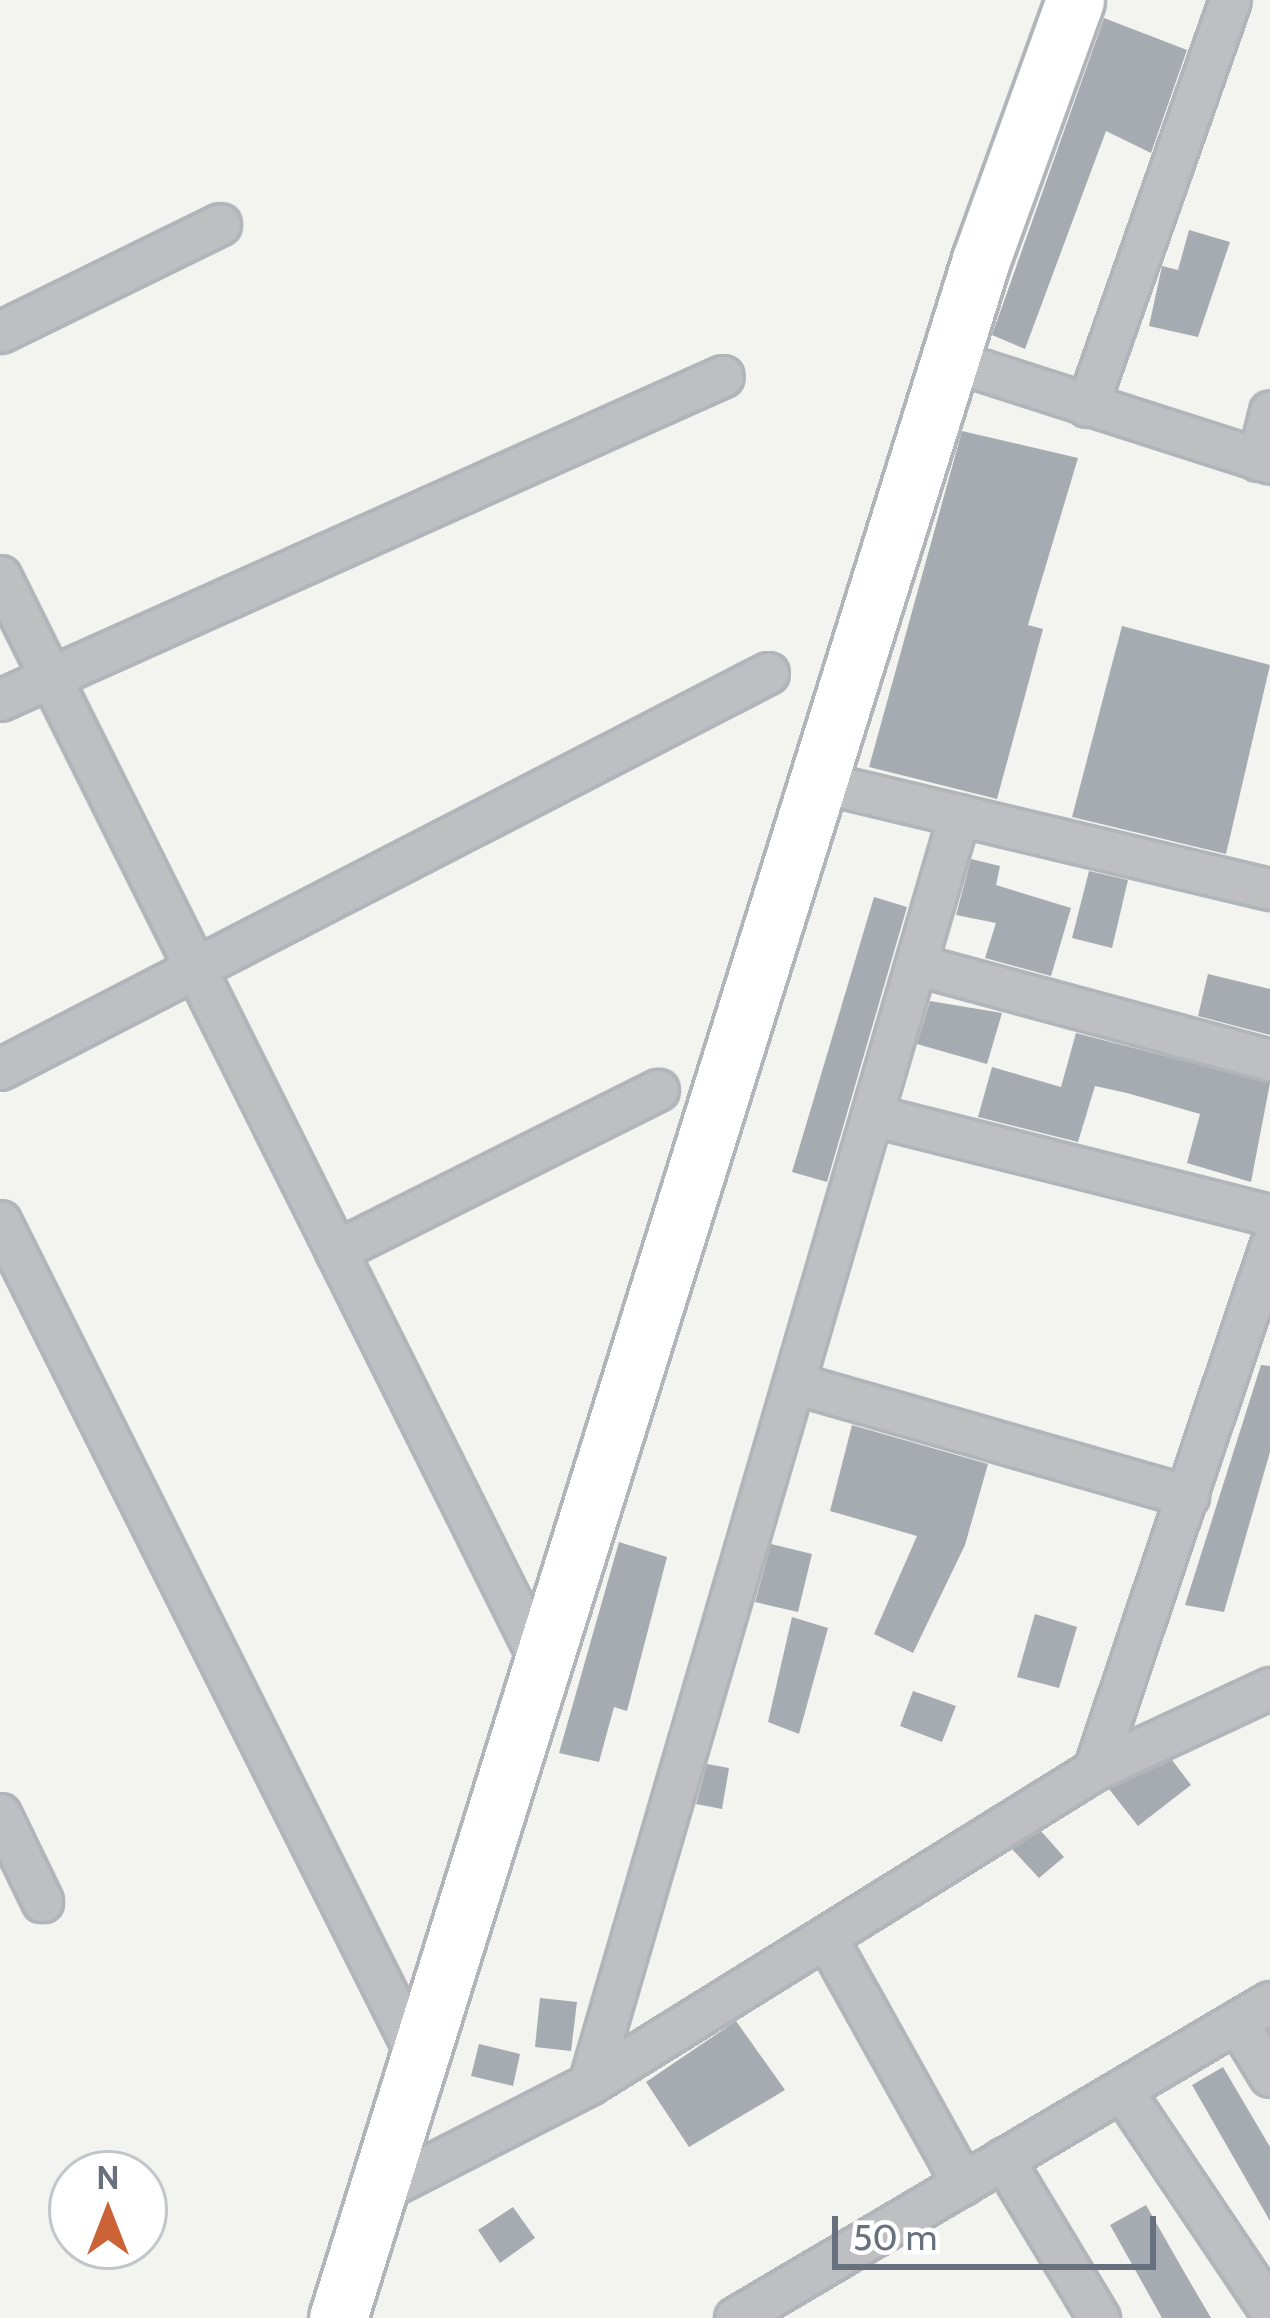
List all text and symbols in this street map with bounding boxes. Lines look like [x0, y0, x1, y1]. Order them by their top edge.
north arrow [48, 2150, 168, 2270]
text: N [96, 2157, 120, 2197]
scale bar [838, 2192, 1162, 2266]
text: 50 m [853, 2215, 937, 2259]

